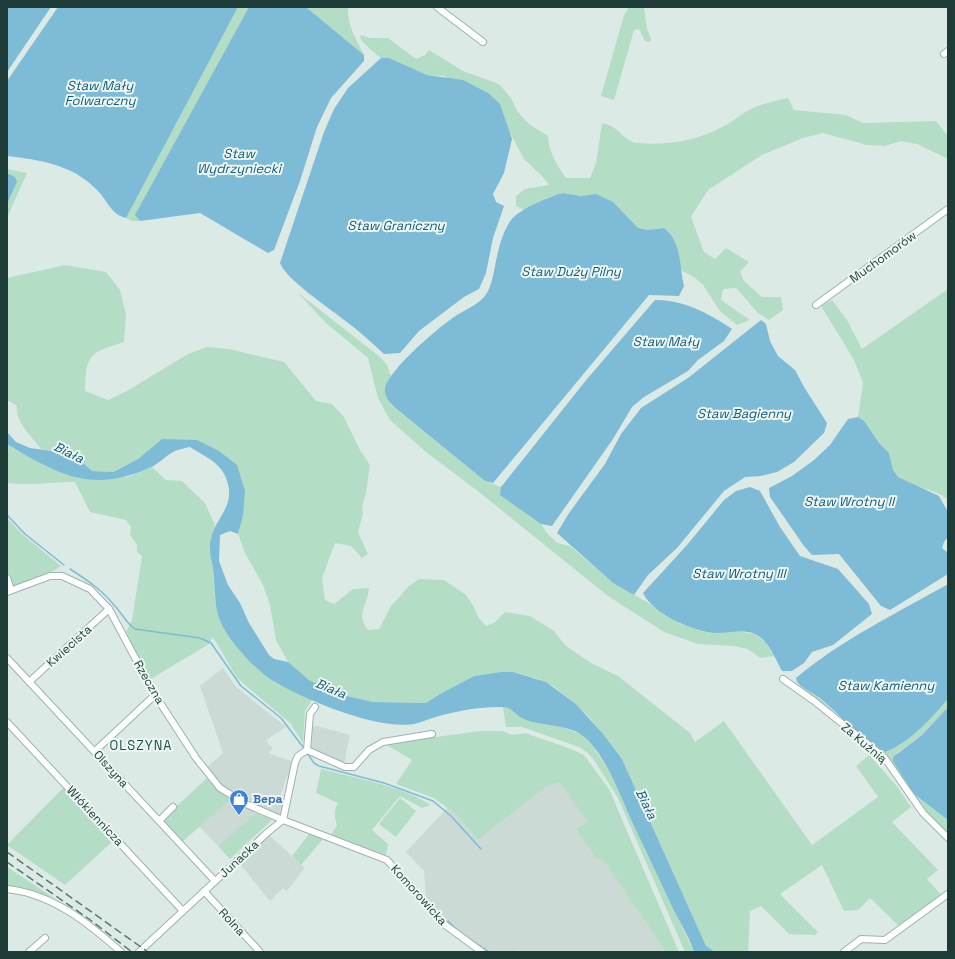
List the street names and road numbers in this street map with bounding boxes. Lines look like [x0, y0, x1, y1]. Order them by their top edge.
street label: Muchomorów [846, 227, 920, 287]
street label: Kwiecista [43, 621, 95, 670]
street label: Rzeczna [130, 657, 168, 707]
street label: Za Kuźnią [838, 719, 890, 767]
street label: Olszyna [90, 747, 132, 791]
street label: Włókiennicza [63, 783, 127, 849]
street label: Junacka [216, 836, 262, 881]
street label: Komorowicka [387, 861, 451, 929]
street label: Rolna [215, 905, 249, 939]

